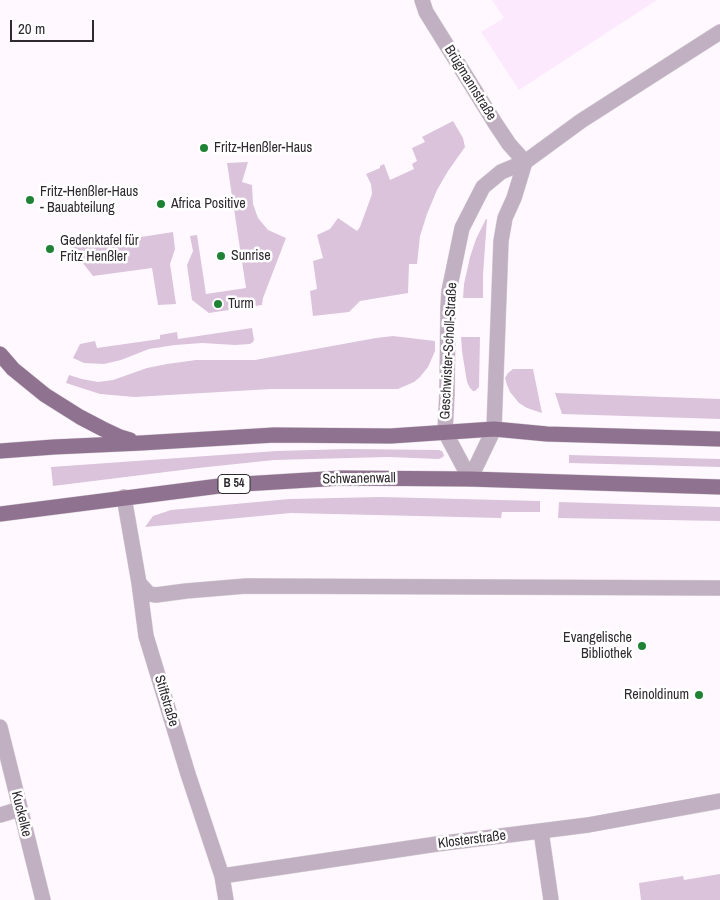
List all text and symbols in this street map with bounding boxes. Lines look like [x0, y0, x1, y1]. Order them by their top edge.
scale bar [12, 10, 96, 42]
text: 20 m [18, 18, 45, 39]
street label: Brügmannstraße [440, 42, 500, 124]
place label: Fritz-Henßler-Haus [214, 140, 312, 156]
marker: Fritz-Henßler-Haus [198, 142, 210, 154]
place label: Fritz-Henßler-Haus - Bauabteilung [40, 184, 138, 216]
marker: Fritz-Henßler-Haus - Bauabteilung [24, 194, 36, 206]
place label: Africa Positive [171, 196, 246, 212]
marker: Africa Positive [155, 198, 167, 210]
place label: Gedenktafel für Fritz Henßler [60, 233, 138, 266]
marker: Gedenktafel für Fritz Henßler [44, 243, 56, 255]
place label: Sunrise [231, 248, 271, 264]
marker: Sunrise [215, 250, 227, 262]
street label: Geschwister-Scholl-Straße [437, 282, 461, 420]
place label: Turm [228, 296, 254, 312]
marker: Turm [212, 298, 224, 310]
street label: Schwanenwall [322, 470, 396, 488]
road number: B 54 [218, 474, 250, 494]
place label: Evangelische Bibliothek [563, 630, 632, 662]
marker: Evangelische Bibliothek [636, 640, 648, 652]
street label: Stiftstraße [150, 673, 182, 729]
place label: Reinoldinum [624, 687, 689, 703]
marker: Reinoldinum [693, 689, 705, 701]
street label: Kuckelke [7, 789, 35, 839]
street label: Klosterstraße [437, 828, 507, 852]

